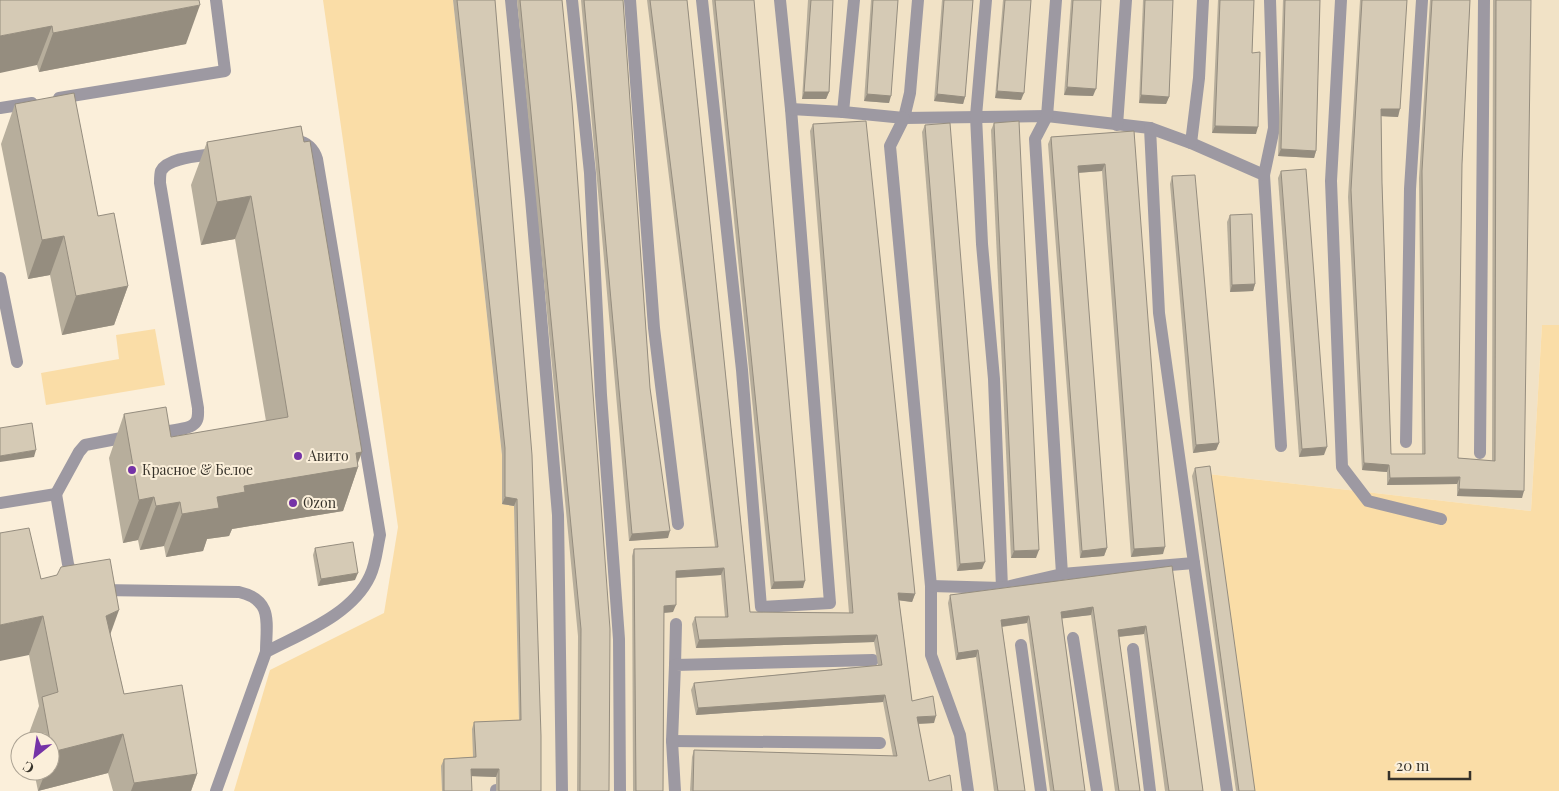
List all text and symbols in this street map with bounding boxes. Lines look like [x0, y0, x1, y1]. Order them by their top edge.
place label: Авито [307, 446, 349, 465]
marker: Авито [292, 450, 304, 462]
place label: Красное & Белое [142, 460, 253, 479]
marker: Красное & Белое [126, 464, 138, 476]
place label: Ozon [303, 493, 337, 512]
marker: Ozon [287, 497, 299, 509]
north arrow [10, 731, 60, 781]
scale bar [1389, 748, 1470, 780]
text: 20 m [1396, 755, 1430, 775]
text: С [19, 757, 37, 778]

